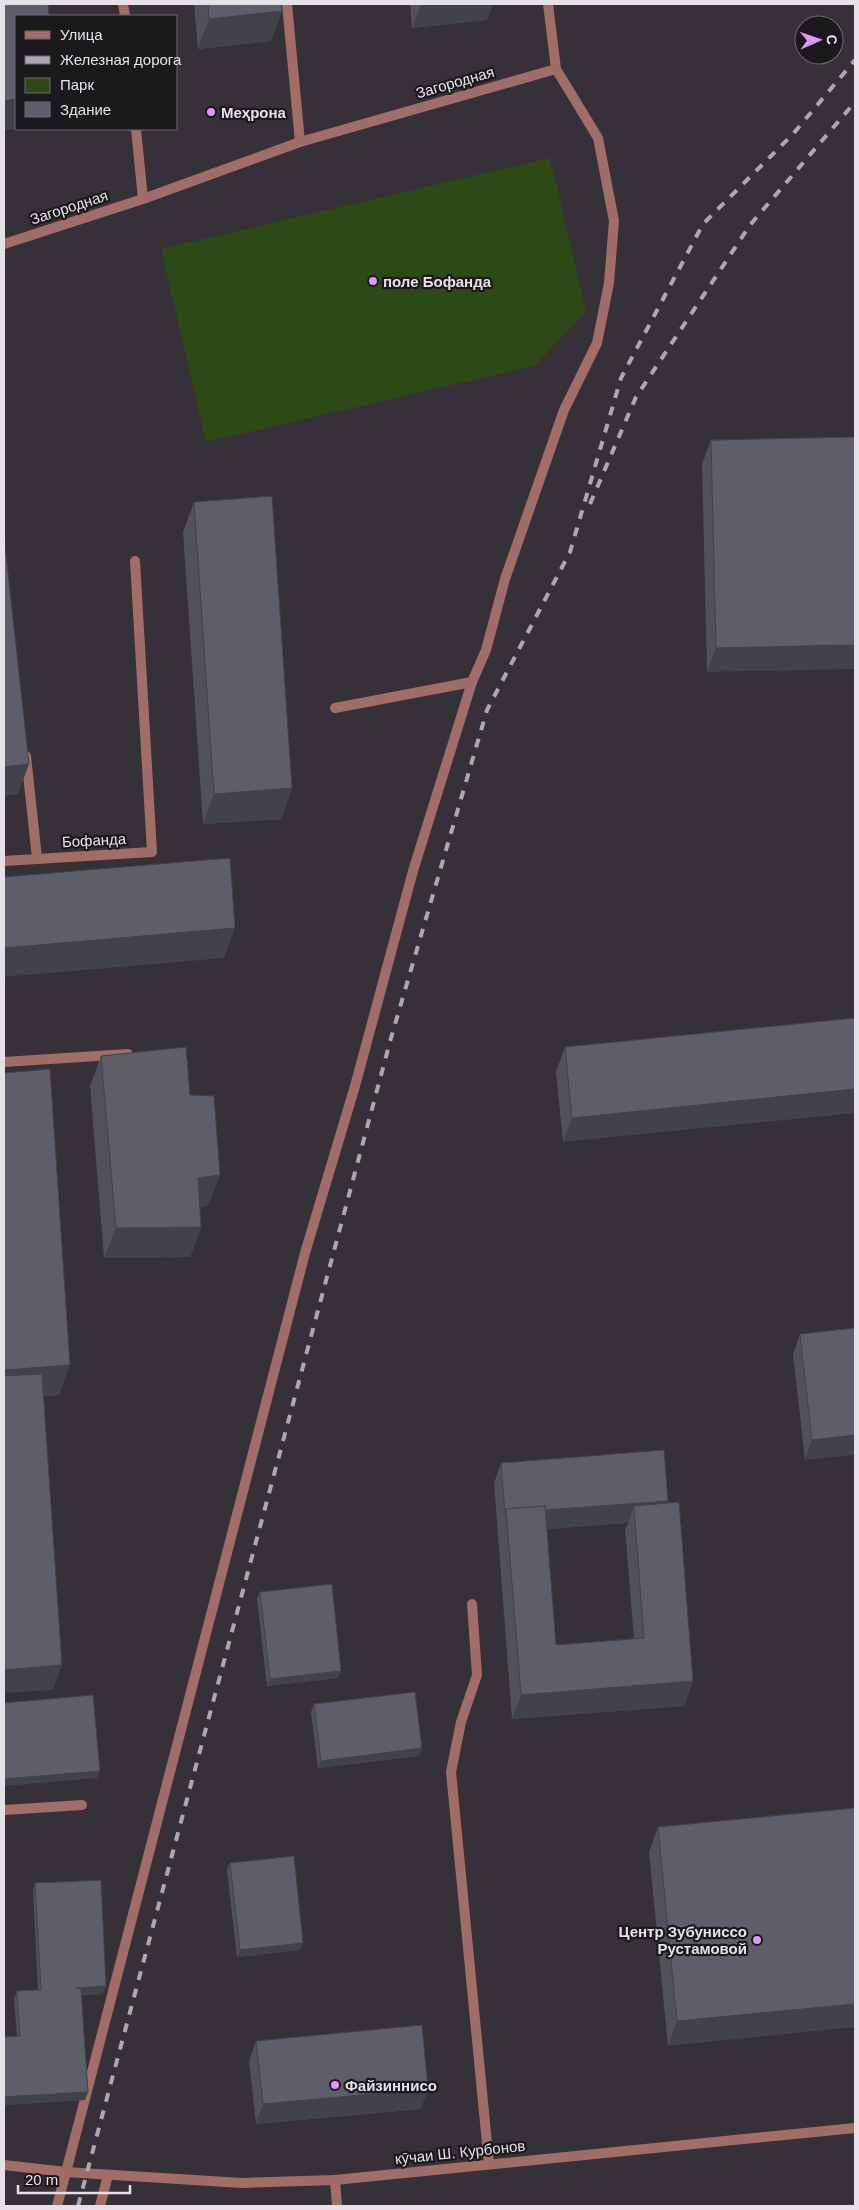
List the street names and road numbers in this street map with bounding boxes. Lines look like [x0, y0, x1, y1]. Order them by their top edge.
street label: Загородная [414, 63, 496, 101]
street label: Загородная [28, 186, 110, 228]
street label: Бофанда [61, 830, 127, 850]
street label: кӯчаи Ш. Курбонов [394, 2137, 526, 2167]

